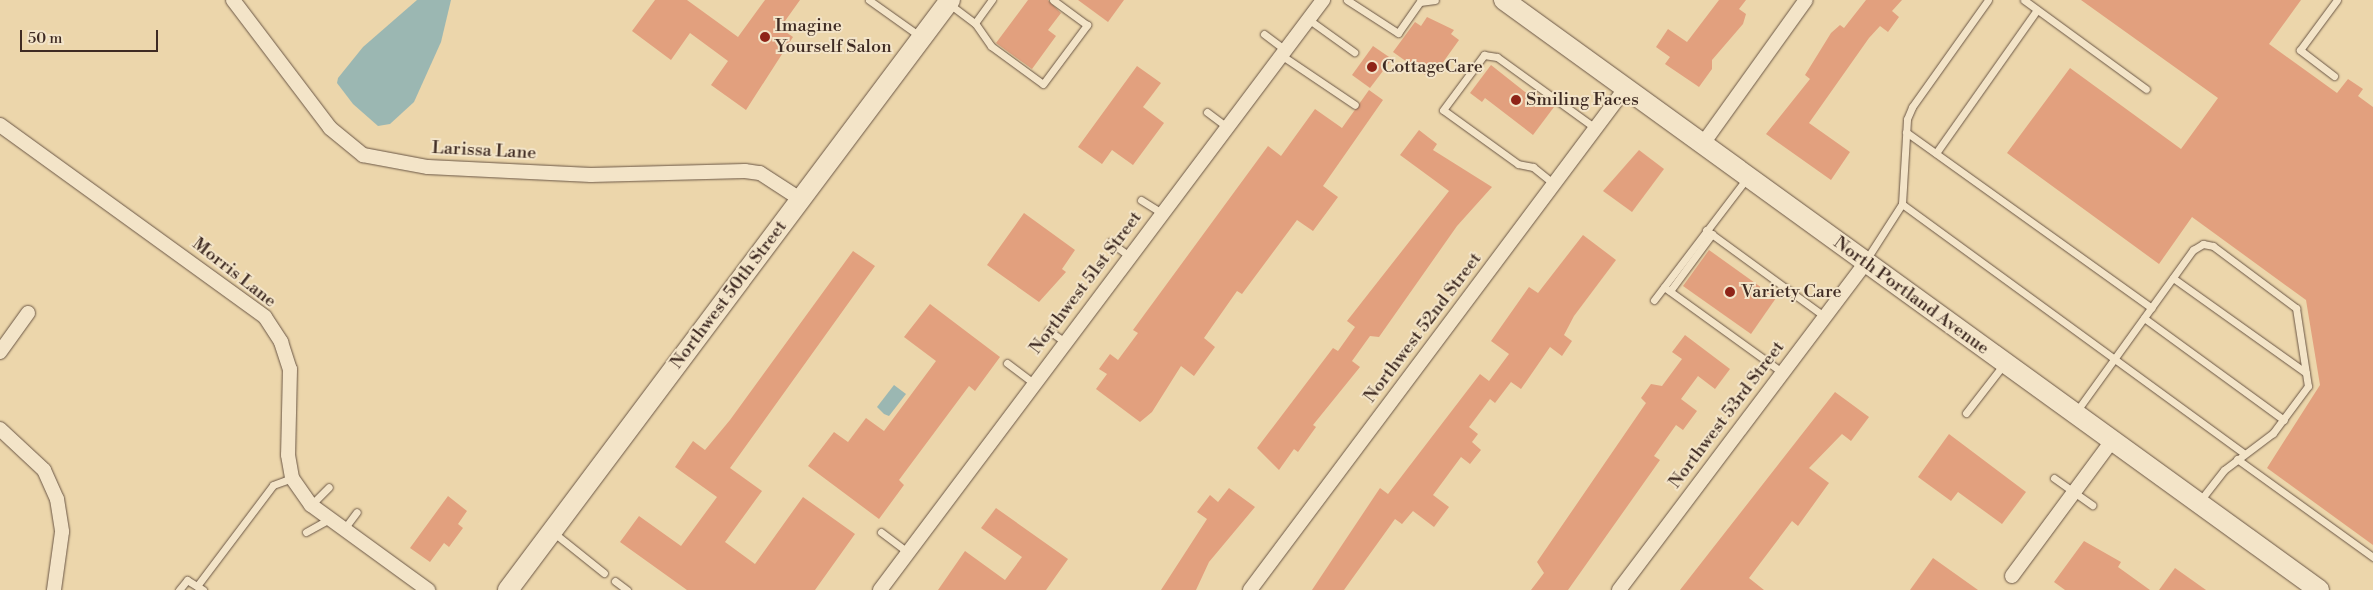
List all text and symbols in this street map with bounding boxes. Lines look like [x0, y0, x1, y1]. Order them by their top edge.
place label: Imagine Yourself Salon [775, 16, 892, 58]
scale bar [22, 20, 160, 52]
text: 50 m [28, 29, 62, 48]
marker: Imagine Yourself Salon [759, 31, 771, 43]
place label: CottageCare [1382, 56, 1483, 78]
marker: CottageCare [1366, 61, 1378, 73]
place label: Smiling Faces [1526, 89, 1639, 111]
marker: Smiling Faces [1510, 94, 1522, 106]
street label: Larissa Lane [431, 137, 537, 165]
street label: Northwest 51st Street [1025, 207, 1147, 359]
street label: Northwest 50th Street [666, 217, 792, 373]
street label: North Portland Avenue [1829, 232, 1993, 360]
street label: Morris Lane [188, 233, 280, 313]
street label: Northwest 52nd Street [1360, 249, 1486, 407]
place label: Variety Care [1741, 281, 1842, 303]
marker: Variety Care [1723, 285, 1737, 299]
street label: Northwest 53rd Street [1665, 337, 1789, 493]

